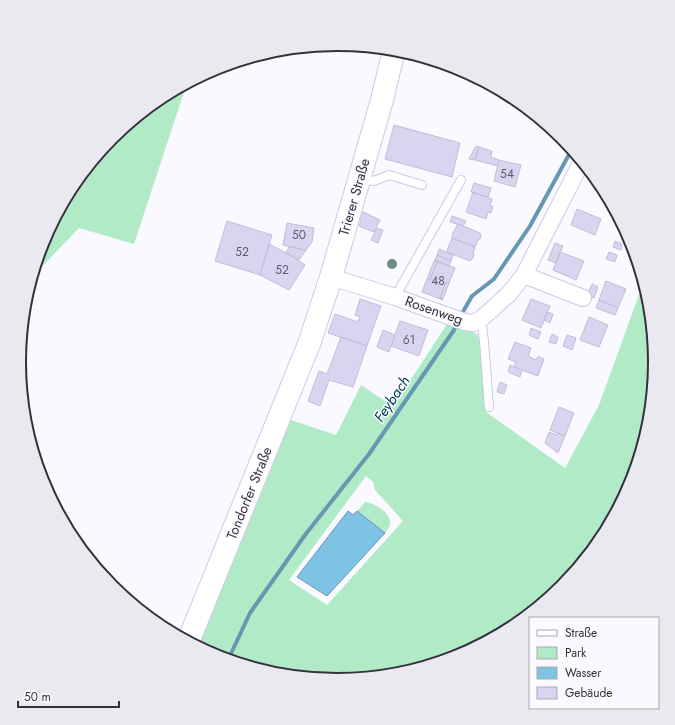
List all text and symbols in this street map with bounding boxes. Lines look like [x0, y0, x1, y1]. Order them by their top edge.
street label: Trierer Straße [333, 156, 375, 238]
house number: 54 [500, 165, 514, 183]
house number: 50 [292, 226, 306, 244]
house number: 52 [235, 243, 249, 261]
house number: 52 [275, 261, 289, 279]
house number: 48 [431, 272, 445, 290]
street label: Rosenweg [402, 291, 466, 329]
house number: 61 [403, 331, 415, 349]
water label: Feybach [368, 371, 416, 427]
street label: Tondorfer Straße [221, 444, 277, 542]
legend [529, 617, 659, 709]
text: Straße [565, 624, 597, 642]
text: Park [565, 644, 587, 662]
text: Wasser [565, 664, 602, 682]
scale bar [18, 683, 119, 709]
text: Gebäude [565, 684, 612, 702]
text: 50 m [24, 688, 51, 706]

